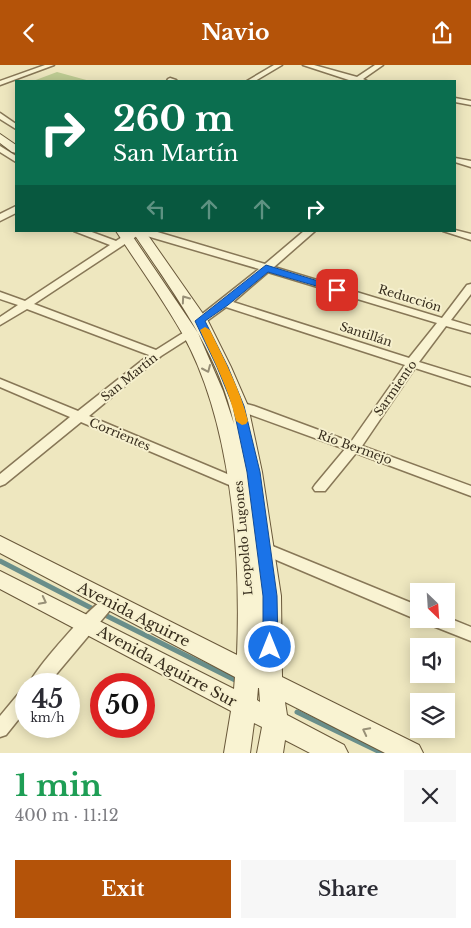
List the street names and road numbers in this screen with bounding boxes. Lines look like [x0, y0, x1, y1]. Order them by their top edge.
street label: Reducción [377, 281, 443, 315]
street label: Santillán [338, 319, 394, 349]
street label: San Martín [98, 350, 160, 404]
street label: Sarmiento [370, 357, 420, 419]
street label: Corrientes [87, 414, 153, 454]
street label: Río Bermejo [316, 427, 394, 467]
street label: Leopoldo Lugones [231, 480, 255, 596]
street label: Avenida Aguirre [74, 577, 194, 651]
street label: Avenida Aguirre Sur [93, 621, 241, 711]

